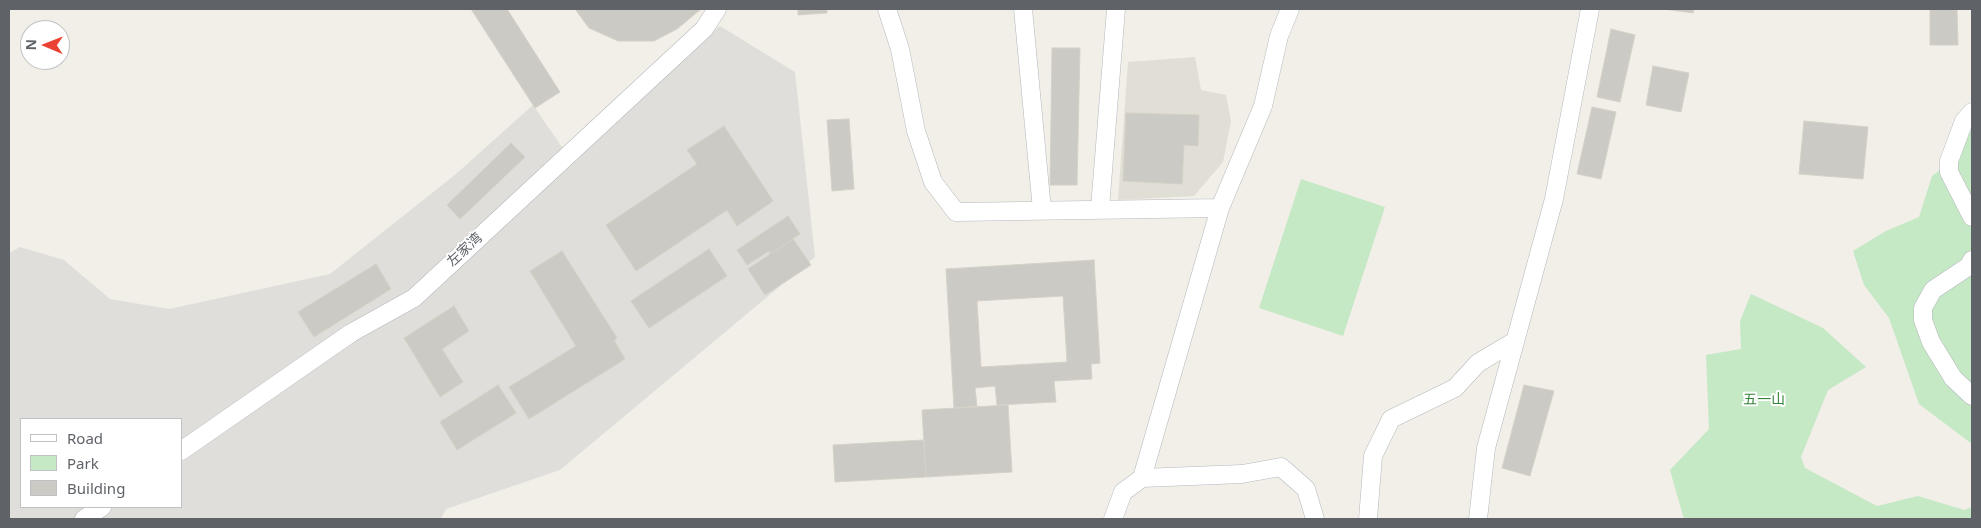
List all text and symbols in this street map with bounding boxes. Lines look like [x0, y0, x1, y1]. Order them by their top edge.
north arrow [20, 20, 70, 70]
text: N [21, 39, 40, 51]
street label: 左家湾 [444, 230, 486, 270]
park label: 五一山 [1743, 392, 1785, 408]
legend [20, 418, 182, 508]
text: Road [67, 428, 103, 448]
text: Park [67, 453, 99, 473]
text: Building [67, 478, 125, 498]

